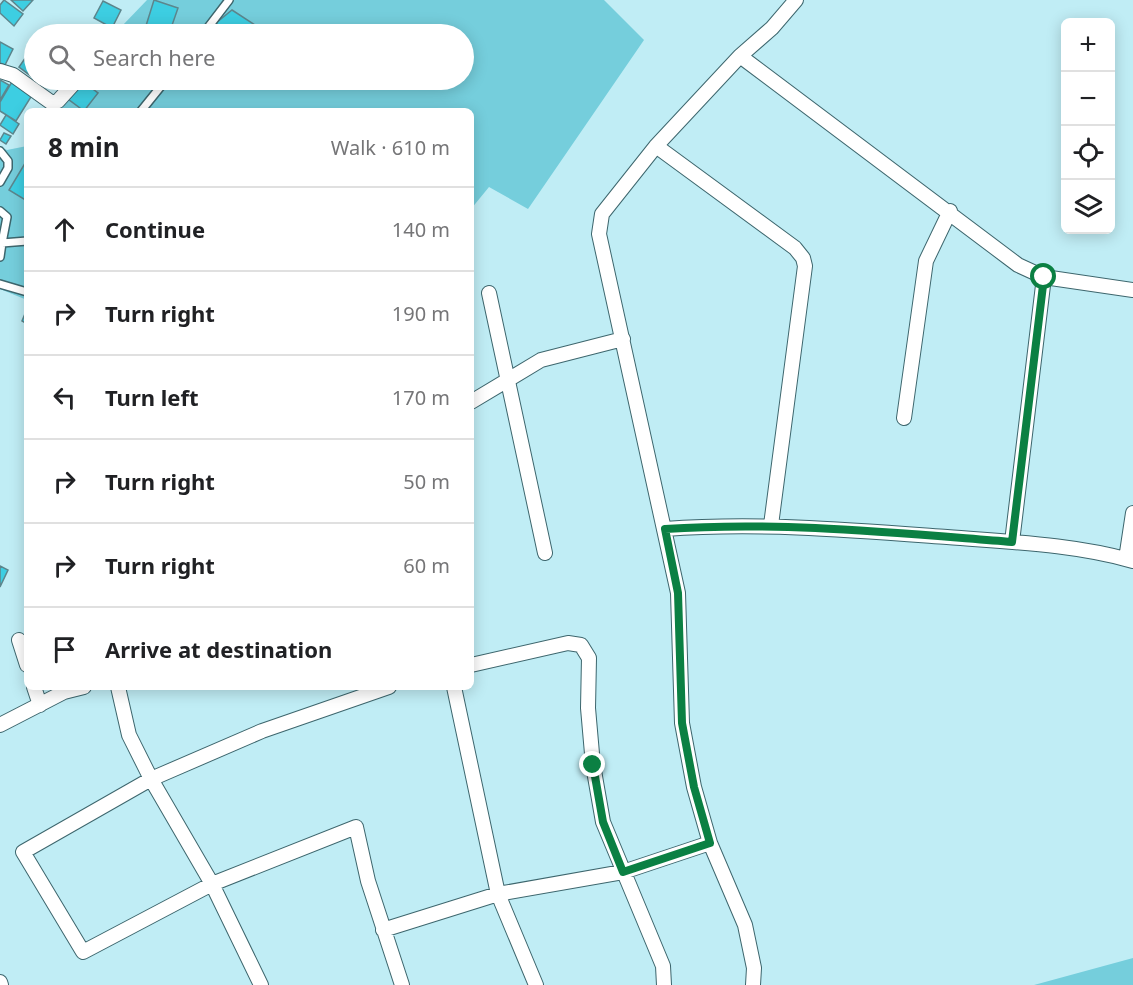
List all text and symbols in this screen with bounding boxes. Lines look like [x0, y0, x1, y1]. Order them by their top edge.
map controls [1061, 18, 1115, 234]
button: + [1061, 18, 1115, 72]
search box [24, 24, 474, 90]
icon: search [45, 41, 78, 74]
text: Search here [93, 42, 215, 72]
button: − [1061, 72, 1115, 126]
button: locate [1061, 126, 1115, 180]
text: 8 min [48, 129, 120, 165]
text: Walk · 610 m [331, 134, 450, 161]
button: layers [1061, 180, 1115, 234]
icon: ahead [48, 213, 81, 246]
text: Continue [105, 214, 205, 244]
text: 140 m [392, 216, 450, 243]
route start [1030, 263, 1056, 289]
icon: right [48, 297, 81, 330]
text: Turn right [105, 298, 215, 328]
text: 190 m [392, 300, 450, 327]
icon: left [48, 381, 81, 414]
text: Turn left [105, 382, 199, 412]
text: 170 m [392, 384, 450, 411]
icon: right [48, 465, 81, 498]
text: Turn right [105, 466, 215, 496]
text: 50 m [403, 468, 450, 495]
icon: right [48, 549, 81, 582]
text: Turn right [105, 550, 215, 580]
text: 60 m [403, 552, 450, 579]
icon: arrive [48, 633, 81, 666]
text: Arrive at destination [105, 634, 332, 664]
route end [579, 751, 605, 777]

